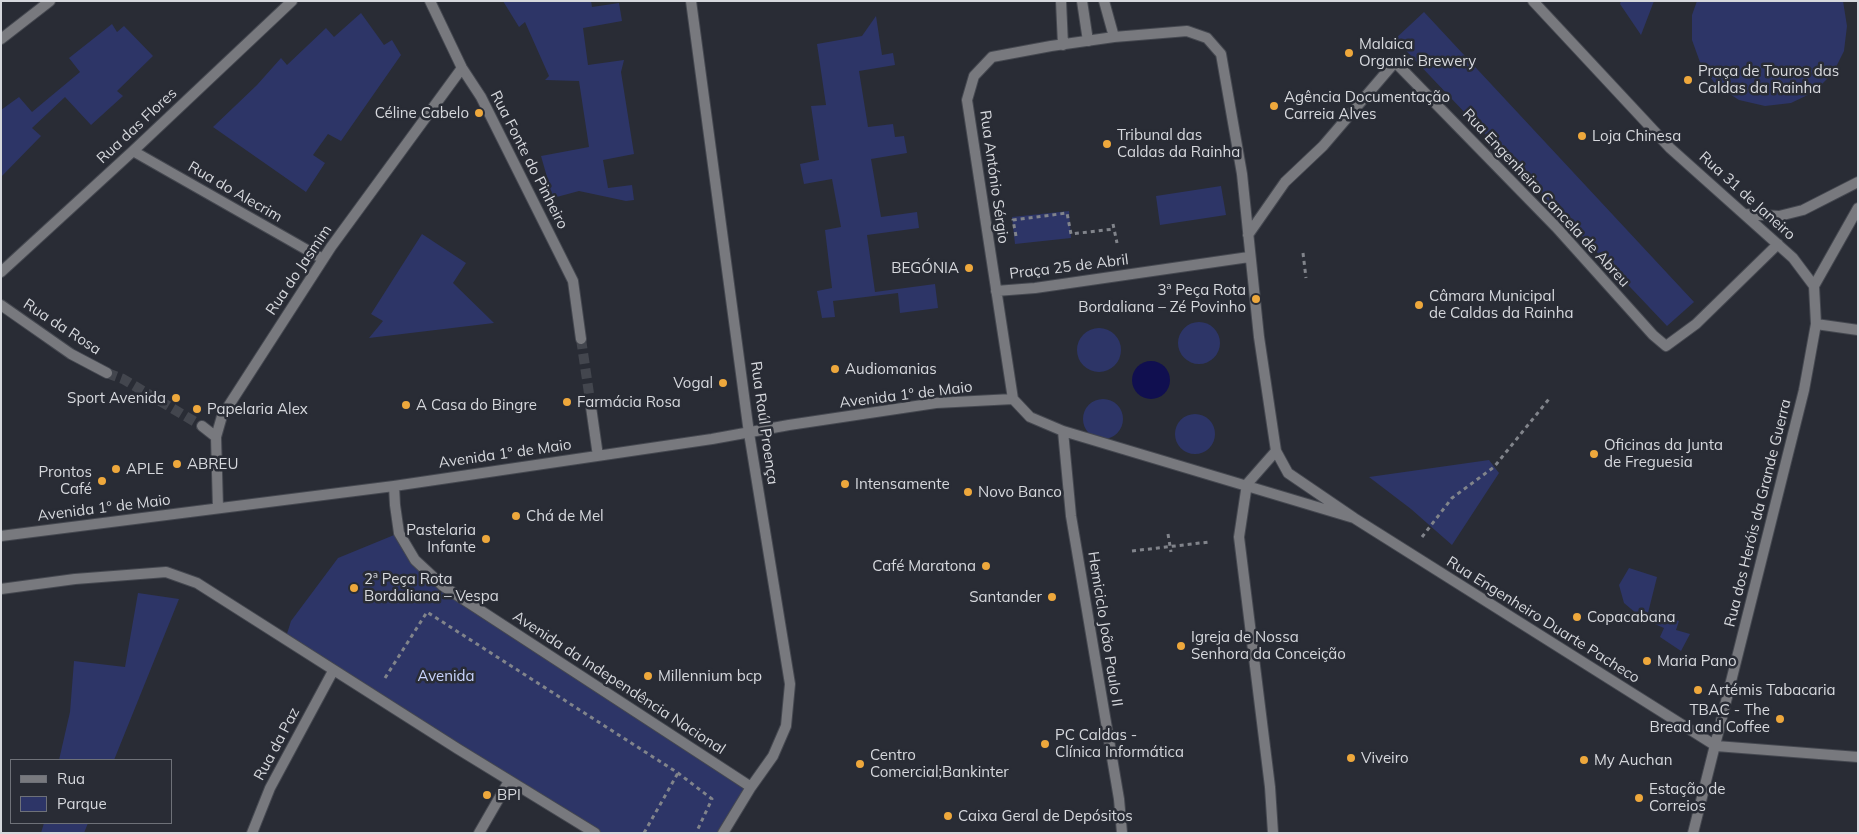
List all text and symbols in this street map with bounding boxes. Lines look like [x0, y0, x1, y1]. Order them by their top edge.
place label: Malaica Organic Brewery [1359, 35, 1476, 70]
marker: Malaica Organic Brewery [1343, 47, 1355, 59]
place label: Praça de Touros das Caldas da Rainha [1698, 62, 1839, 97]
marker: Praça de Touros das Caldas da Rainha [1682, 74, 1694, 86]
street label: Rua das Flores [93, 84, 181, 168]
street label: Rua Fonte do Pinheiro [486, 88, 572, 232]
place label: Agência Documentação Carreia Alves [1284, 88, 1450, 123]
marker: Agência Documentação Carreia Alves [1268, 100, 1280, 112]
place label: Céline Cabelo [375, 104, 469, 122]
street label: Rua Engenheiro Cancela de Abreu [1459, 105, 1633, 291]
marker: Céline Cabelo [473, 107, 485, 119]
street label: Rua António Sérgio [976, 109, 1012, 245]
place label: Tribunal das Caldas da Rainha [1117, 126, 1240, 161]
place label: Loja Chinesa [1592, 127, 1681, 145]
marker: Loja Chinesa [1576, 130, 1588, 142]
marker: Tribunal das Caldas da Rainha [1101, 138, 1113, 150]
street label: Rua 31 de Janeiro [1695, 148, 1799, 244]
street label: Rua do Alecrim [185, 158, 285, 226]
street label: Rua do Jasmim [262, 222, 336, 318]
street label: Praça 25 de Abril [1008, 251, 1130, 283]
place label: BEGÓNIA [891, 259, 959, 277]
marker: BEGÓNIA [963, 262, 975, 274]
place label: 3ª Peça Rota Bordaliana – Zé Povinho [1078, 281, 1246, 316]
place label: Câmara Municipal de Caldas da Rainha [1429, 287, 1573, 322]
marker: 3ª Peça Rota Bordaliana – Zé Povinho [1250, 293, 1262, 305]
street label: Rua da Rosa [20, 295, 104, 359]
marker: Câmara Municipal de Caldas da Rainha [1413, 299, 1425, 311]
street label: Rua Raúl Proença [746, 360, 782, 486]
place label: Audiomanias [845, 360, 937, 378]
marker: Audiomanias [829, 363, 841, 375]
place label: Vogal [673, 374, 713, 392]
marker: Vogal [717, 377, 729, 389]
street label: Avenida 1º de Maio [838, 378, 974, 412]
place label: Sport Avenida [67, 389, 166, 407]
marker: Sport Avenida [170, 392, 182, 404]
place label: Farmácia Rosa [577, 393, 681, 411]
place label: A Casa do Bingre [416, 396, 537, 414]
marker: Farmácia Rosa [561, 396, 573, 408]
street label: Rua dos Heróis da Grande Guerra [1721, 397, 1795, 629]
marker: A Casa do Bingre [400, 399, 412, 411]
place label: Papelaria Alex [207, 400, 308, 418]
marker: Papelaria Alex [191, 403, 203, 415]
street label: Avenida 1º de Maio [437, 436, 573, 472]
place label: Oficinas da Junta de Freguesia [1604, 436, 1723, 471]
marker: Oficinas da Junta de Freguesia [1588, 448, 1600, 460]
place label: ABREU [187, 455, 238, 473]
marker: ABREU [171, 458, 183, 470]
place label: APLE [126, 460, 164, 478]
place label: Prontos Café [39, 463, 92, 498]
marker: APLE [110, 463, 122, 475]
marker: Prontos Café [96, 475, 108, 487]
place label: Intensamente [855, 475, 950, 493]
marker: Intensamente [839, 478, 851, 490]
place label: Novo Banco [978, 483, 1062, 501]
marker: Novo Banco [962, 486, 974, 498]
street label: Avenida 1º de Maio [36, 491, 172, 525]
place label: Chá de Mel [526, 507, 604, 525]
marker: Chá de Mel [510, 510, 522, 522]
place label: Pastelaria Infante [406, 521, 476, 556]
marker: Pastelaria Infante [480, 533, 492, 545]
street label: Hemiciclo João Paulo II [1084, 550, 1126, 708]
street label: Rua Engenheiro Duarte Pacheco [1443, 553, 1643, 687]
place label: Café Maratona [872, 557, 976, 575]
marker: Café Maratona [980, 560, 992, 572]
place label: 2ª Peça Rota Bordaliana – Vespa [364, 570, 499, 605]
marker: 2ª Peça Rota Bordaliana – Vespa [348, 582, 360, 594]
place label: Santander [969, 588, 1042, 606]
marker: Santander [1046, 591, 1058, 603]
street label: Avenida da Independência Nacional [509, 607, 729, 759]
place label: Copacabana [1587, 608, 1675, 626]
marker: Copacabana [1571, 611, 1583, 623]
place label: Igreja de Nossa Senhora da Conceição [1191, 628, 1346, 663]
marker: Igreja de Nossa Senhora da Conceição [1175, 640, 1187, 652]
place label: Maria Pano [1657, 652, 1737, 670]
marker: Maria Pano [1641, 655, 1653, 667]
park label: Avenida [417, 667, 475, 685]
place label: Millennium bcp [658, 667, 762, 685]
marker: Millennium bcp [642, 670, 654, 682]
place label: Artémis Tabacaria [1708, 681, 1836, 699]
marker: Artémis Tabacaria [1692, 684, 1704, 696]
place label: TBAC - The Bread and Coffee [1649, 701, 1770, 736]
street label: Rua da Paz [250, 704, 304, 784]
marker: TBAC - The Bread and Coffee [1774, 713, 1786, 725]
place label: PC Caldas - Clínica Informática [1055, 726, 1184, 761]
marker: PC Caldas - Clínica Informática [1039, 738, 1051, 750]
place label: Centro Comercial;Bankinter [870, 746, 1009, 781]
place label: Viveiro [1361, 749, 1409, 767]
place label: My Auchan [1594, 751, 1672, 769]
marker: Viveiro [1345, 752, 1357, 764]
marker: My Auchan [1578, 754, 1590, 766]
marker: Centro Comercial;Bankinter [854, 758, 866, 770]
legend [10, 759, 172, 824]
text: Rua [57, 769, 85, 788]
place label: Estação de Correios [1649, 780, 1725, 815]
place label: BPI [497, 786, 521, 804]
marker: BPI [481, 789, 493, 801]
marker: Estação de Correios [1633, 792, 1645, 804]
text: Parque [57, 794, 107, 813]
place label: Caixa Geral de Depósitos [958, 807, 1133, 825]
marker: Caixa Geral de Depósitos [942, 810, 954, 822]

